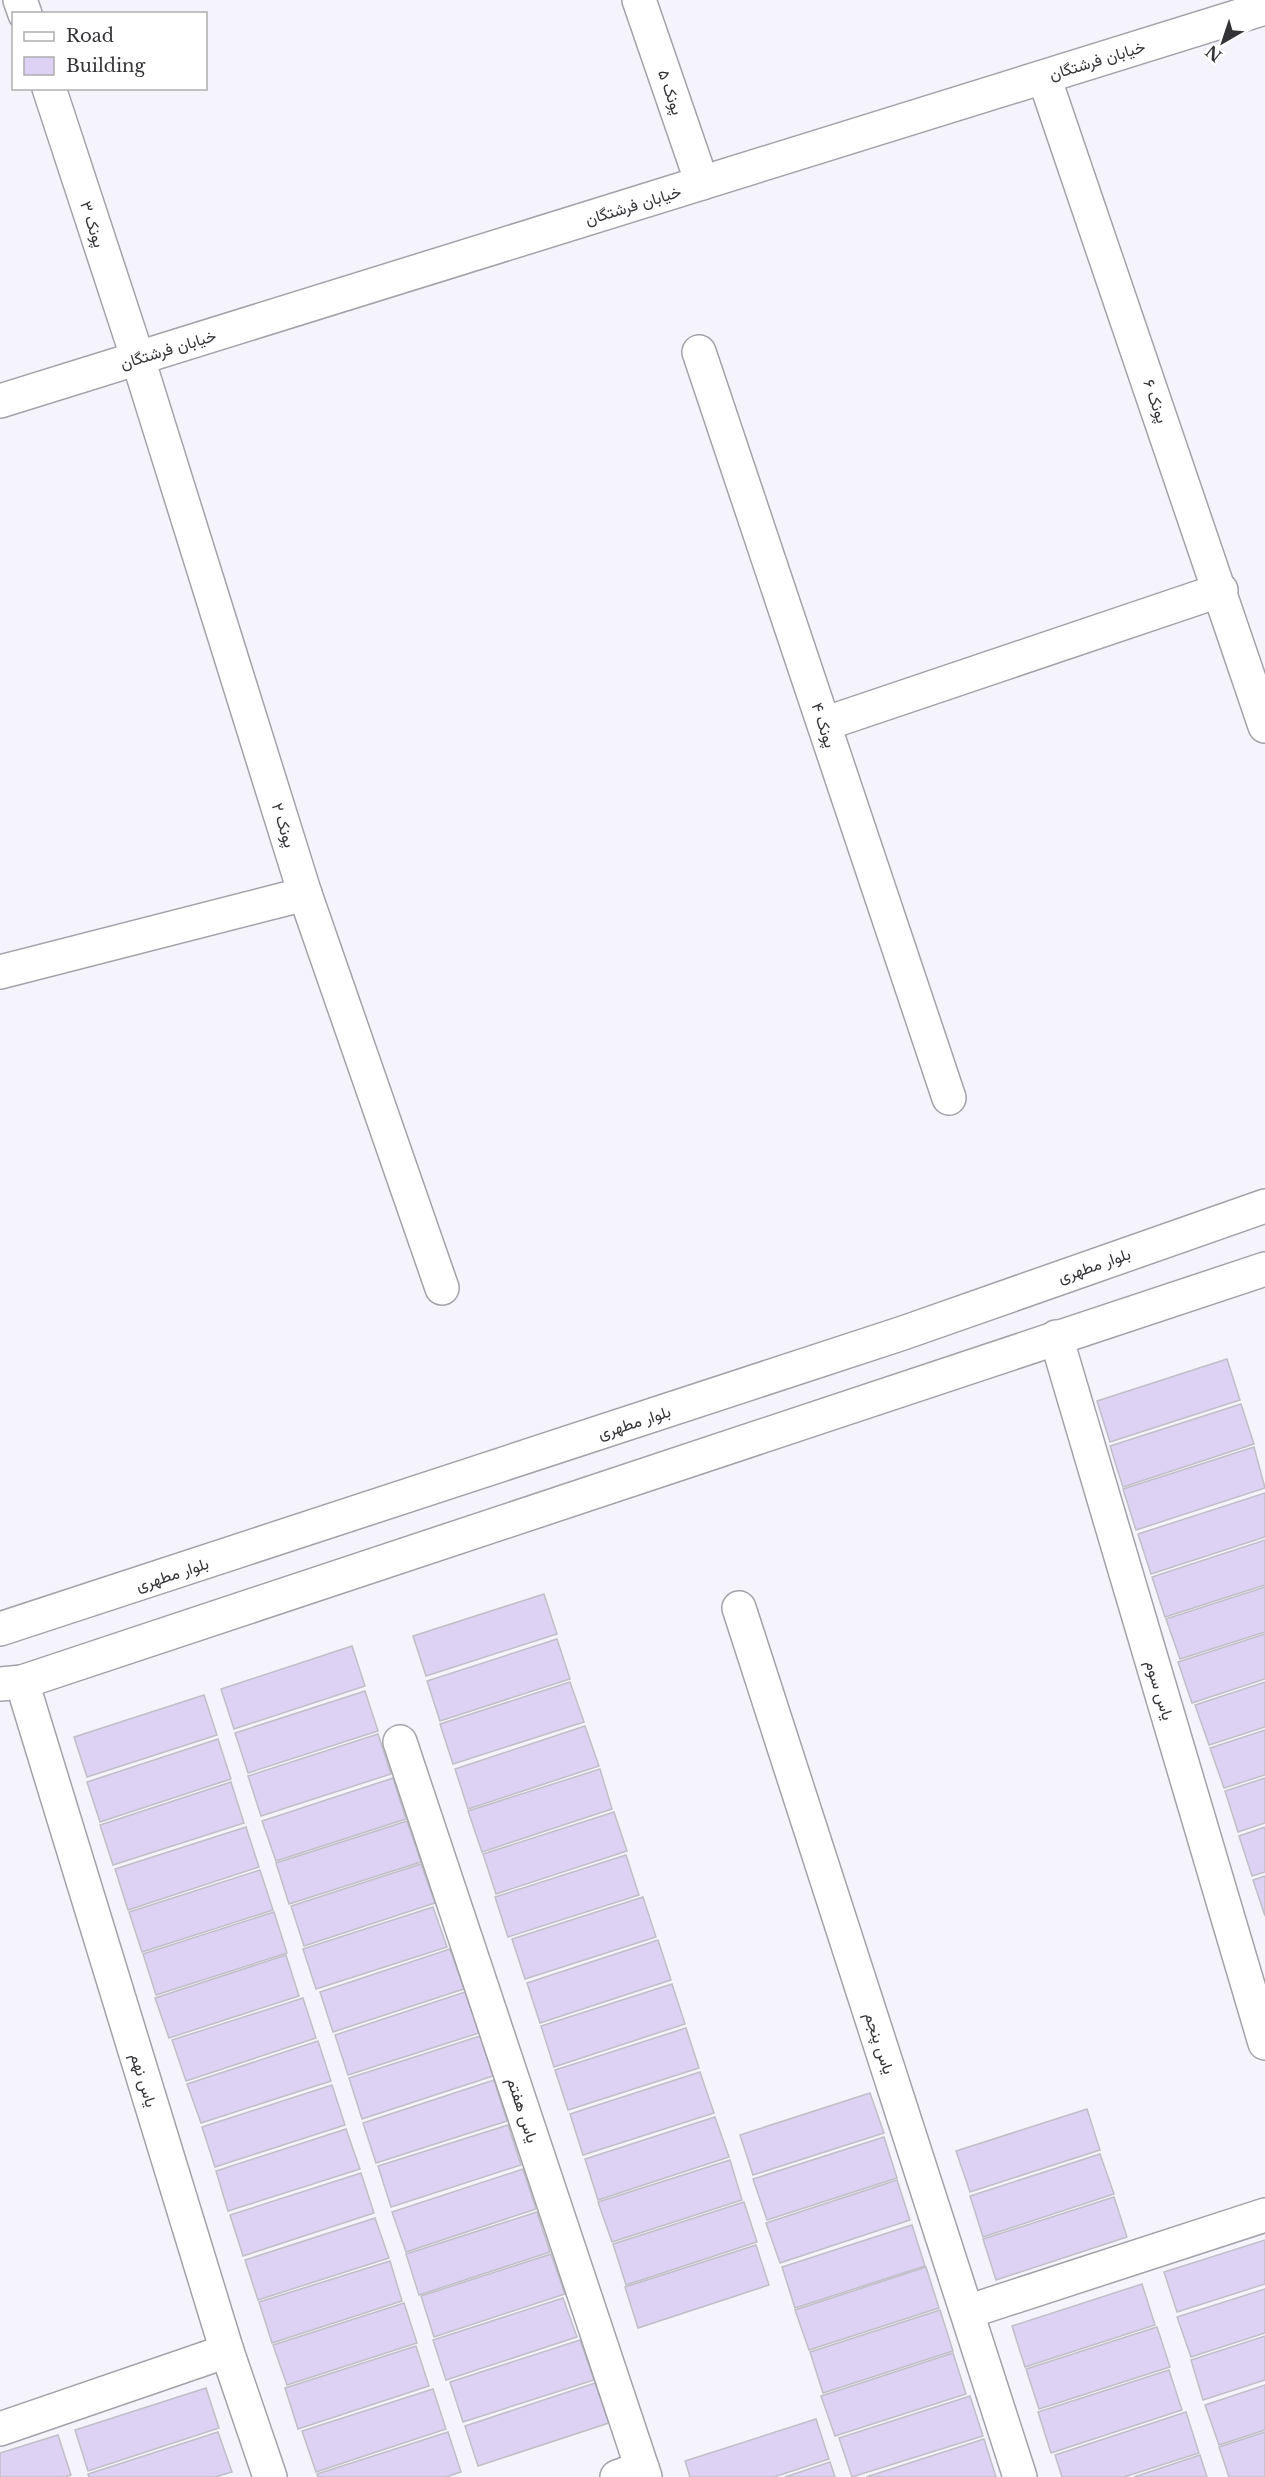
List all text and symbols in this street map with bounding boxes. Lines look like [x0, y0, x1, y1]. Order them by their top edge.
legend [12, 12, 207, 90]
north arrow [1193, 12, 1253, 72]
text: Road [66, 25, 114, 47]
street label: خیابان فرشتگان [1047, 36, 1148, 85]
text: N [1201, 41, 1226, 66]
text: Building [66, 55, 145, 77]
street label: پونک ۵ [652, 67, 688, 118]
street label: خیابان فرشتگان [583, 181, 684, 230]
street label: پونک ۳ [74, 198, 110, 251]
street label: خیابان فرشتگان [118, 325, 219, 374]
street label: پونک ۶ [1137, 376, 1173, 426]
street label: پونک ۴ [805, 700, 841, 751]
street label: پونک ۲ [266, 800, 300, 850]
street label: بلوار مطهری [1055, 1243, 1133, 1288]
street label: بلوار مطهری [595, 1401, 673, 1444]
street label: بلوار مطهری [133, 1553, 211, 1596]
street label: یاس سوم [1140, 1657, 1179, 1723]
street label: یاس پنجم [859, 2009, 899, 2077]
street label: یاس نهم [125, 2051, 162, 2110]
street label: یاس هفتم [502, 2075, 543, 2146]

